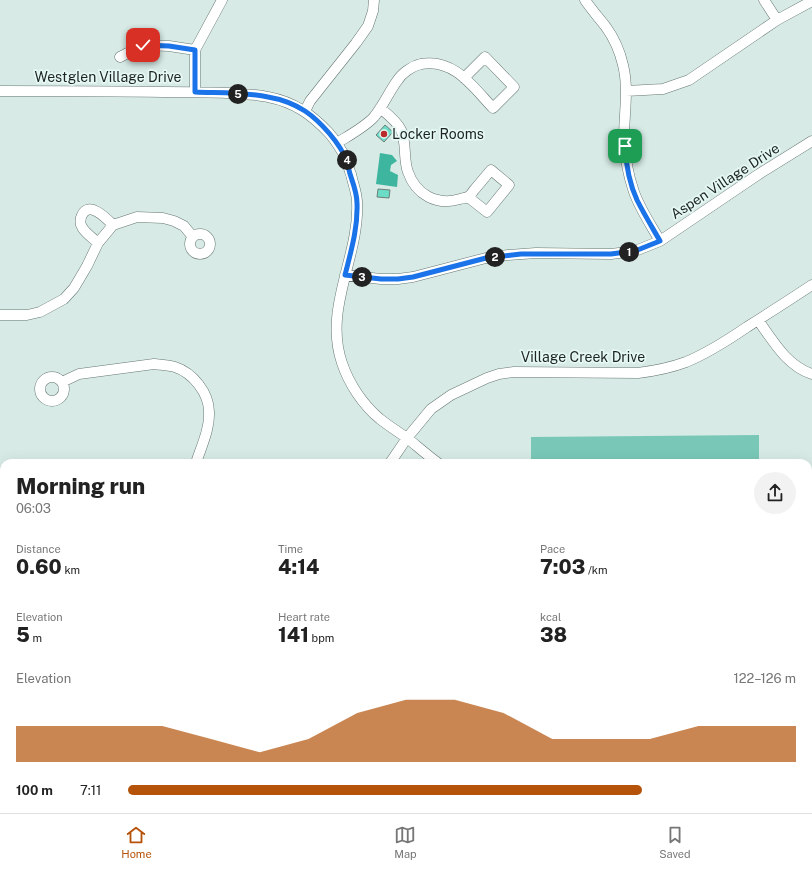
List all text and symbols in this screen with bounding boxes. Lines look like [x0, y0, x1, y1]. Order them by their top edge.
pin [126, 28, 160, 62]
icon: check [132, 34, 154, 56]
street label: Westglen Village Drive [35, 69, 182, 85]
pin: 5 [228, 84, 248, 104]
text: 5 [234, 88, 242, 100]
place label: Locker Rooms [392, 126, 484, 142]
marker: Locker Rooms [379, 129, 389, 139]
pin [608, 129, 642, 163]
icon: arrive [614, 135, 636, 157]
street label: Aspen Village Drive [668, 140, 782, 222]
pin: 4 [337, 150, 357, 170]
text: 4 [343, 154, 351, 166]
pin: 1 [619, 242, 639, 262]
text: 1 [627, 246, 631, 258]
pin: 2 [485, 247, 505, 267]
text: 2 [492, 251, 499, 263]
pin: 3 [352, 267, 372, 287]
text: 3 [358, 271, 366, 283]
street label: Village Creek Drive [521, 349, 645, 365]
button: share [754, 472, 796, 514]
text: Morning run [16, 473, 145, 499]
text: 06:03 [16, 501, 51, 516]
text: Distance [16, 543, 61, 555]
text: Time [278, 543, 303, 555]
text: Pace [540, 543, 565, 555]
text: 0.60 [16, 555, 62, 579]
text: 4:14 [278, 555, 319, 579]
text: 7:03 [540, 555, 585, 579]
text: km [62, 564, 80, 576]
text: /km [585, 564, 608, 576]
text: Elevation [16, 611, 63, 623]
text: Heart rate [278, 611, 330, 623]
text: kcal [540, 611, 561, 623]
text: 5 [16, 623, 30, 647]
text: 141 [278, 623, 309, 647]
text: 38 [540, 623, 567, 647]
text: m [30, 632, 42, 644]
text: bpm [309, 632, 334, 644]
text: Elevation [16, 671, 71, 686]
text: 122–126 m [733, 671, 796, 686]
text: 100 m [16, 783, 53, 798]
text: 7:11 [80, 783, 101, 798]
tab: Home [121, 824, 152, 860]
tab: Map [394, 824, 417, 860]
tab: Saved [659, 824, 691, 860]

